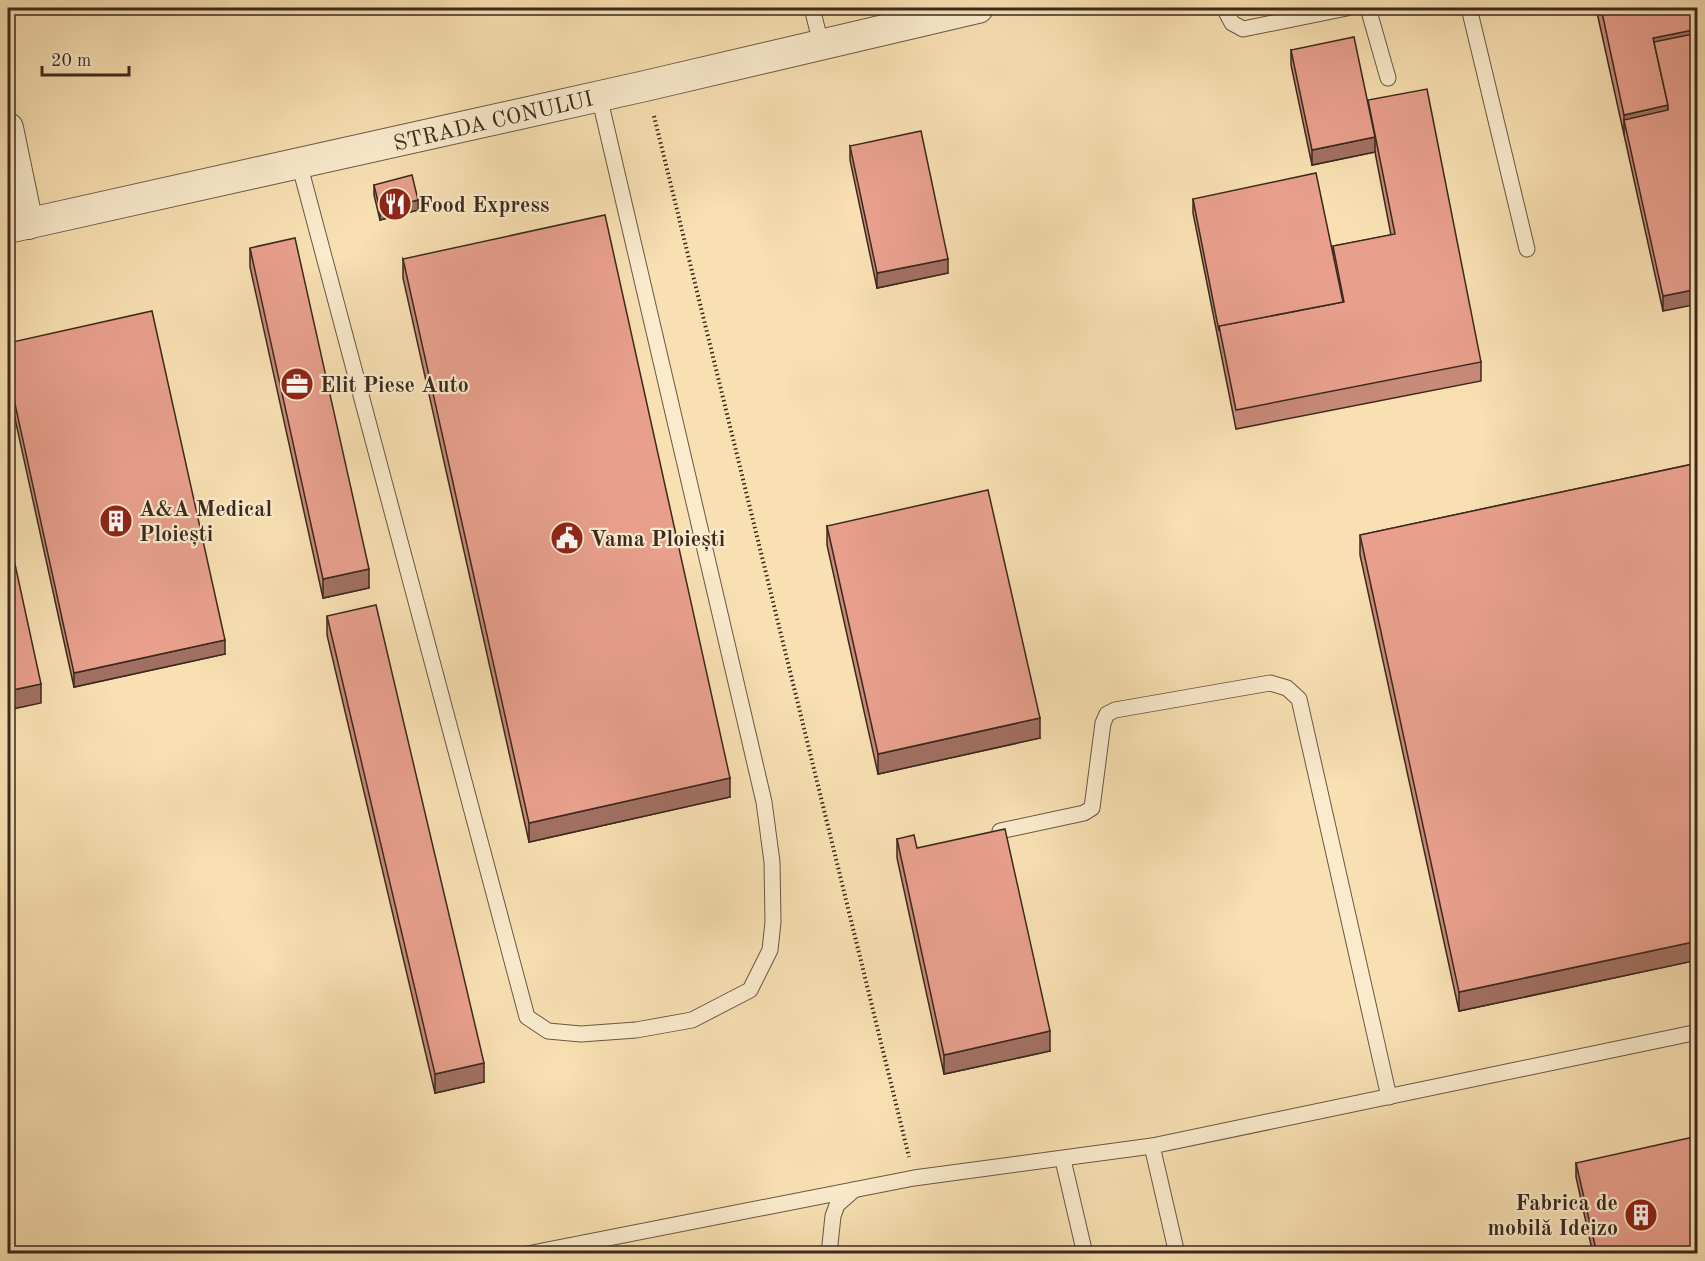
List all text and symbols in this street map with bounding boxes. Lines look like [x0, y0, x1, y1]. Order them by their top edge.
scale bar [42, 39, 129, 77]
text: 20 m [51, 52, 91, 70]
street label: STRADA CONULUI [392, 88, 595, 156]
restaurant icon: Food Express [377, 186, 413, 222]
place label: Food Express [418, 195, 549, 217]
office icon: Elit Piese Auto [279, 366, 315, 402]
place label: Elit Piese Auto [320, 375, 469, 397]
place label: A&A Medical Ploiești [139, 499, 272, 547]
building icon: A&A Medical Ploiești [98, 503, 134, 539]
public building icon: Vama Ploiești [549, 520, 585, 556]
place label: Vama Ploiești [590, 529, 725, 552]
place label: Fabrica de mobilă Ideizo [1487, 1193, 1618, 1240]
building icon: Fabrica de mobilă Ideizo [1623, 1197, 1659, 1233]

